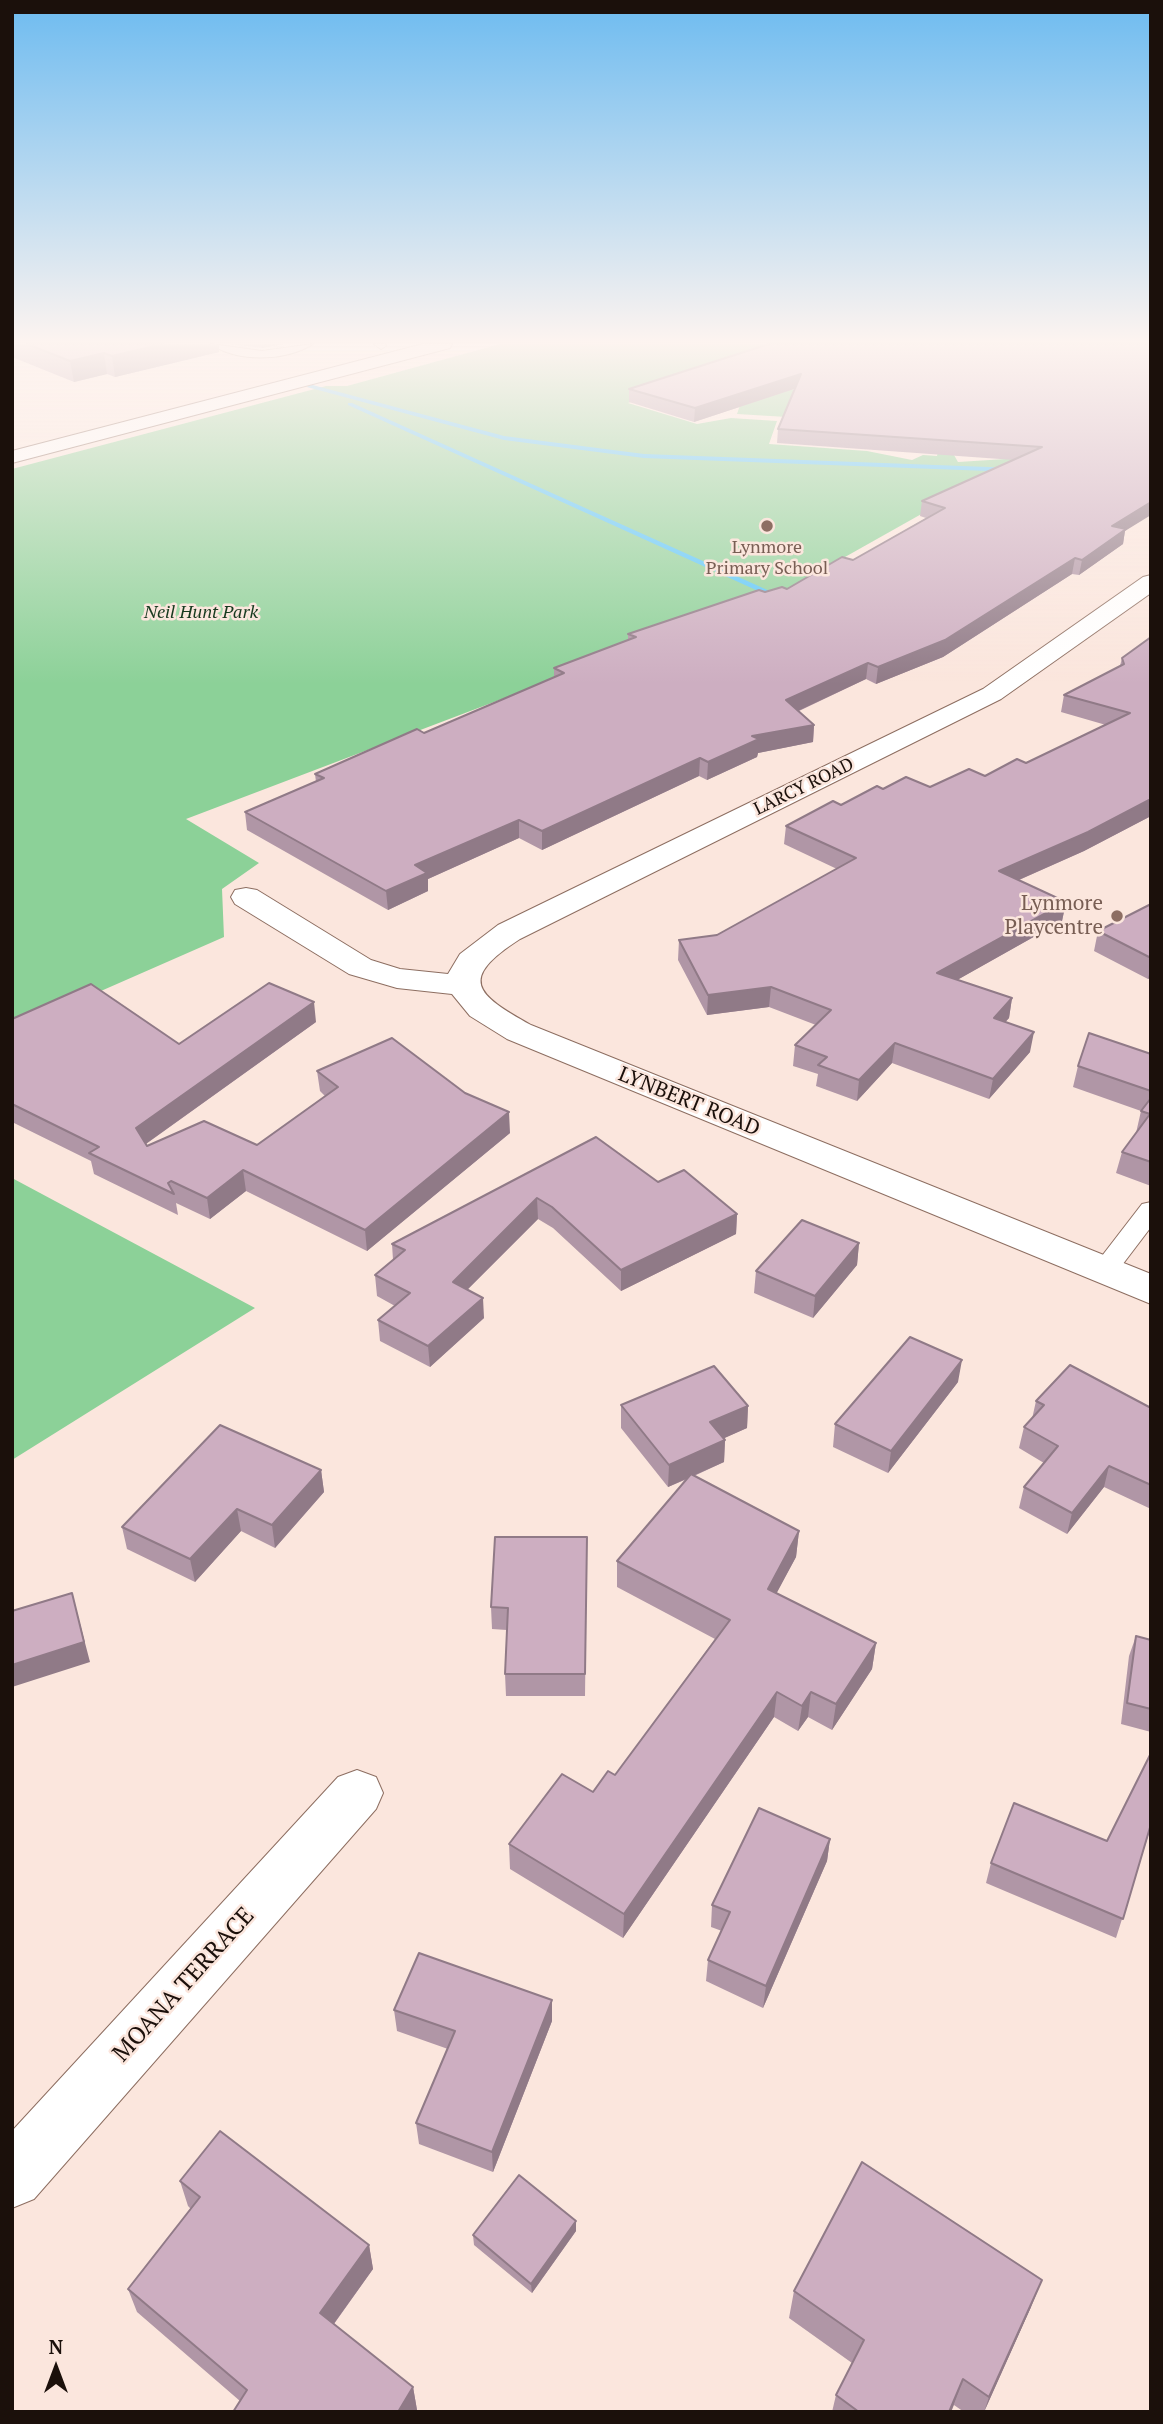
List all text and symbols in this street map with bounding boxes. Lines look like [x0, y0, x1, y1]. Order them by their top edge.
marker: Lynmore Primary School [759, 518, 775, 534]
place label: Lynmore Primary School [706, 537, 828, 580]
park label: Neil Hunt Park [144, 602, 258, 624]
street label: LARCY ROAD [751, 754, 857, 820]
place label: Lynmore Playcentre [1004, 891, 1103, 941]
marker: Lynmore Playcentre [1109, 908, 1125, 924]
street label: LYNBERT ROAD [615, 1062, 763, 1142]
street label: MOANA TERRACE [107, 1902, 261, 2068]
north arrow [21, 2333, 91, 2403]
text: N [49, 2334, 63, 2359]

